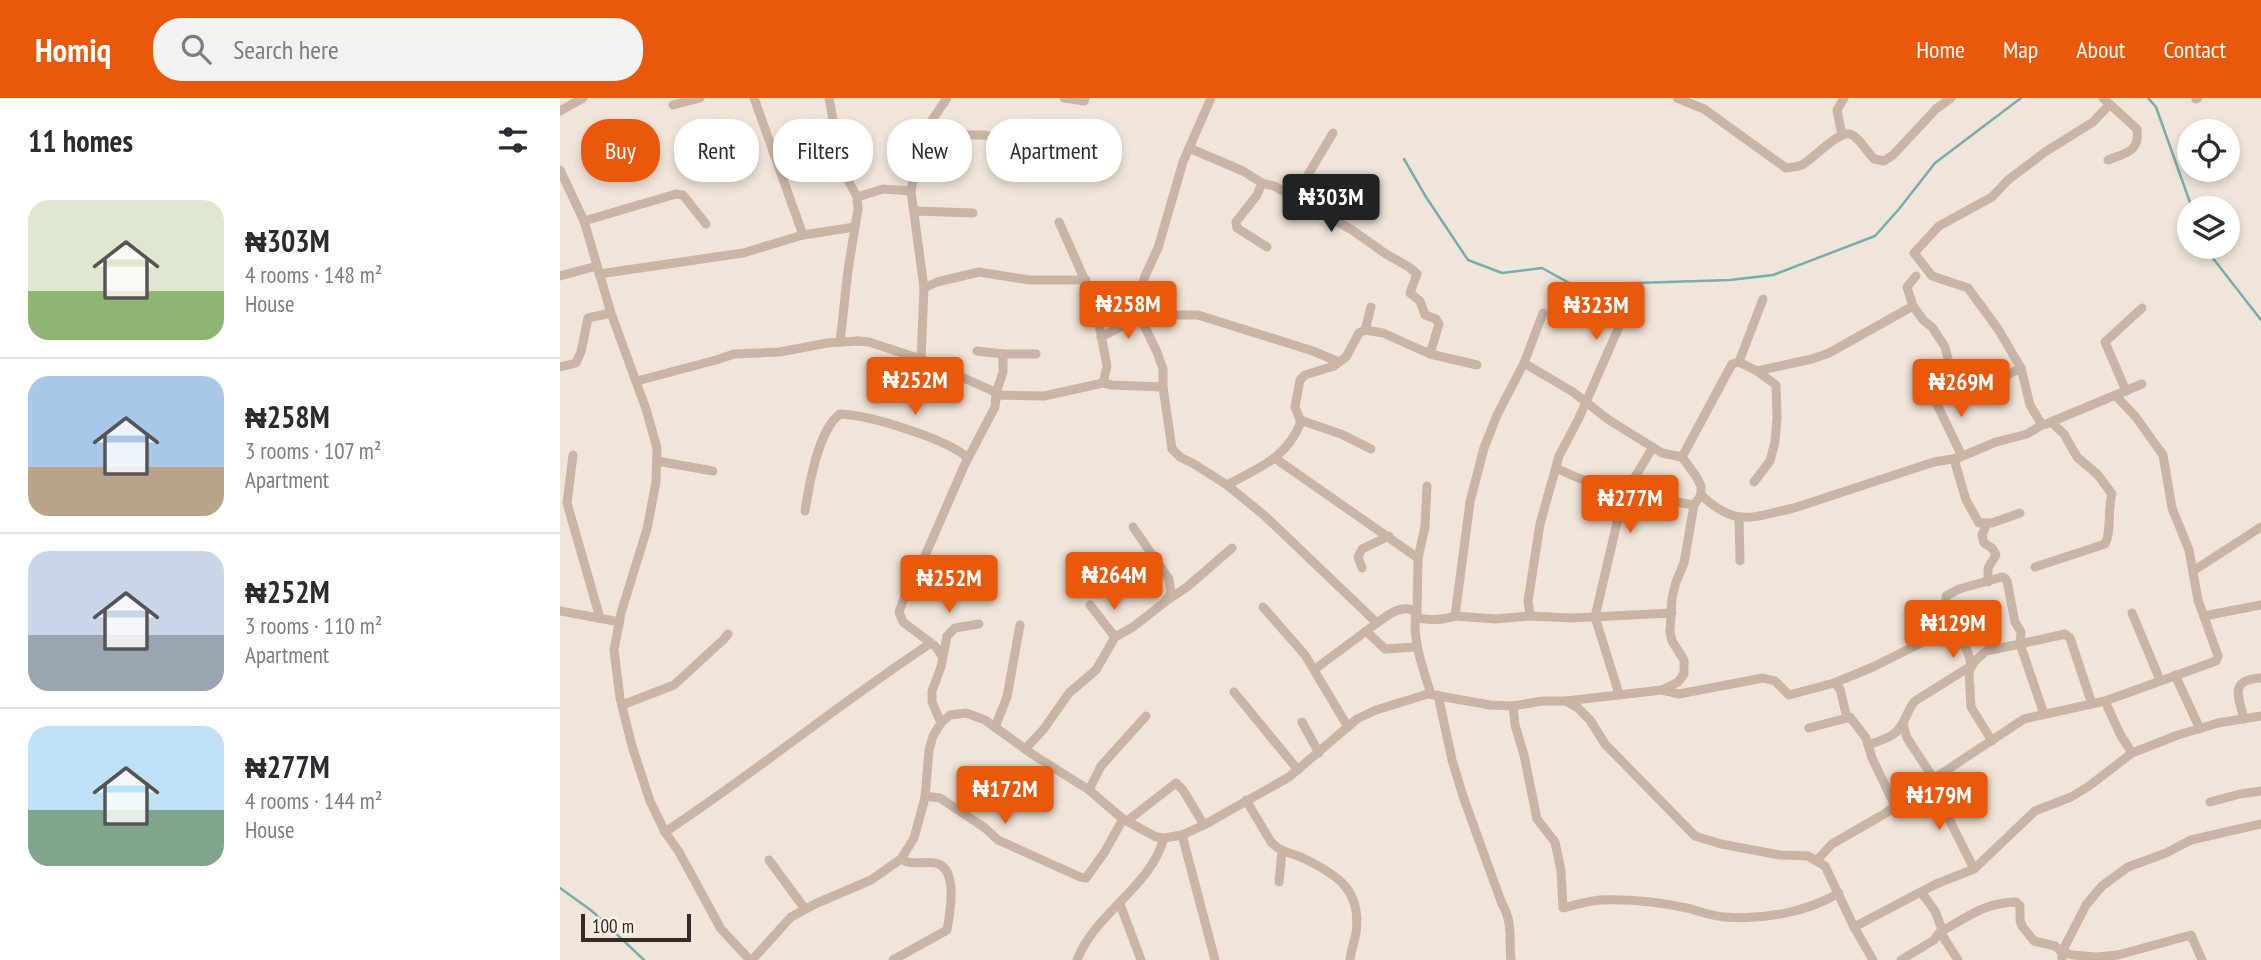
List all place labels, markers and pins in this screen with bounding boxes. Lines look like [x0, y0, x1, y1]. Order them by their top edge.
pin: ₦303M [1282, 174, 1380, 234]
pin: ₦258M [1079, 282, 1177, 341]
pin: ₦323M [1547, 282, 1645, 342]
pin: ₦252M [866, 358, 964, 417]
pin: ₦269M [1912, 360, 2010, 419]
pin: ₦277M [1581, 476, 1679, 535]
pin: ₦264M [1065, 552, 1163, 612]
pin: ₦252M [900, 556, 998, 615]
pin: ₦129M [1904, 601, 2002, 660]
pin: ₦172M [956, 766, 1054, 826]
pin: ₦179M [1890, 772, 1988, 832]

